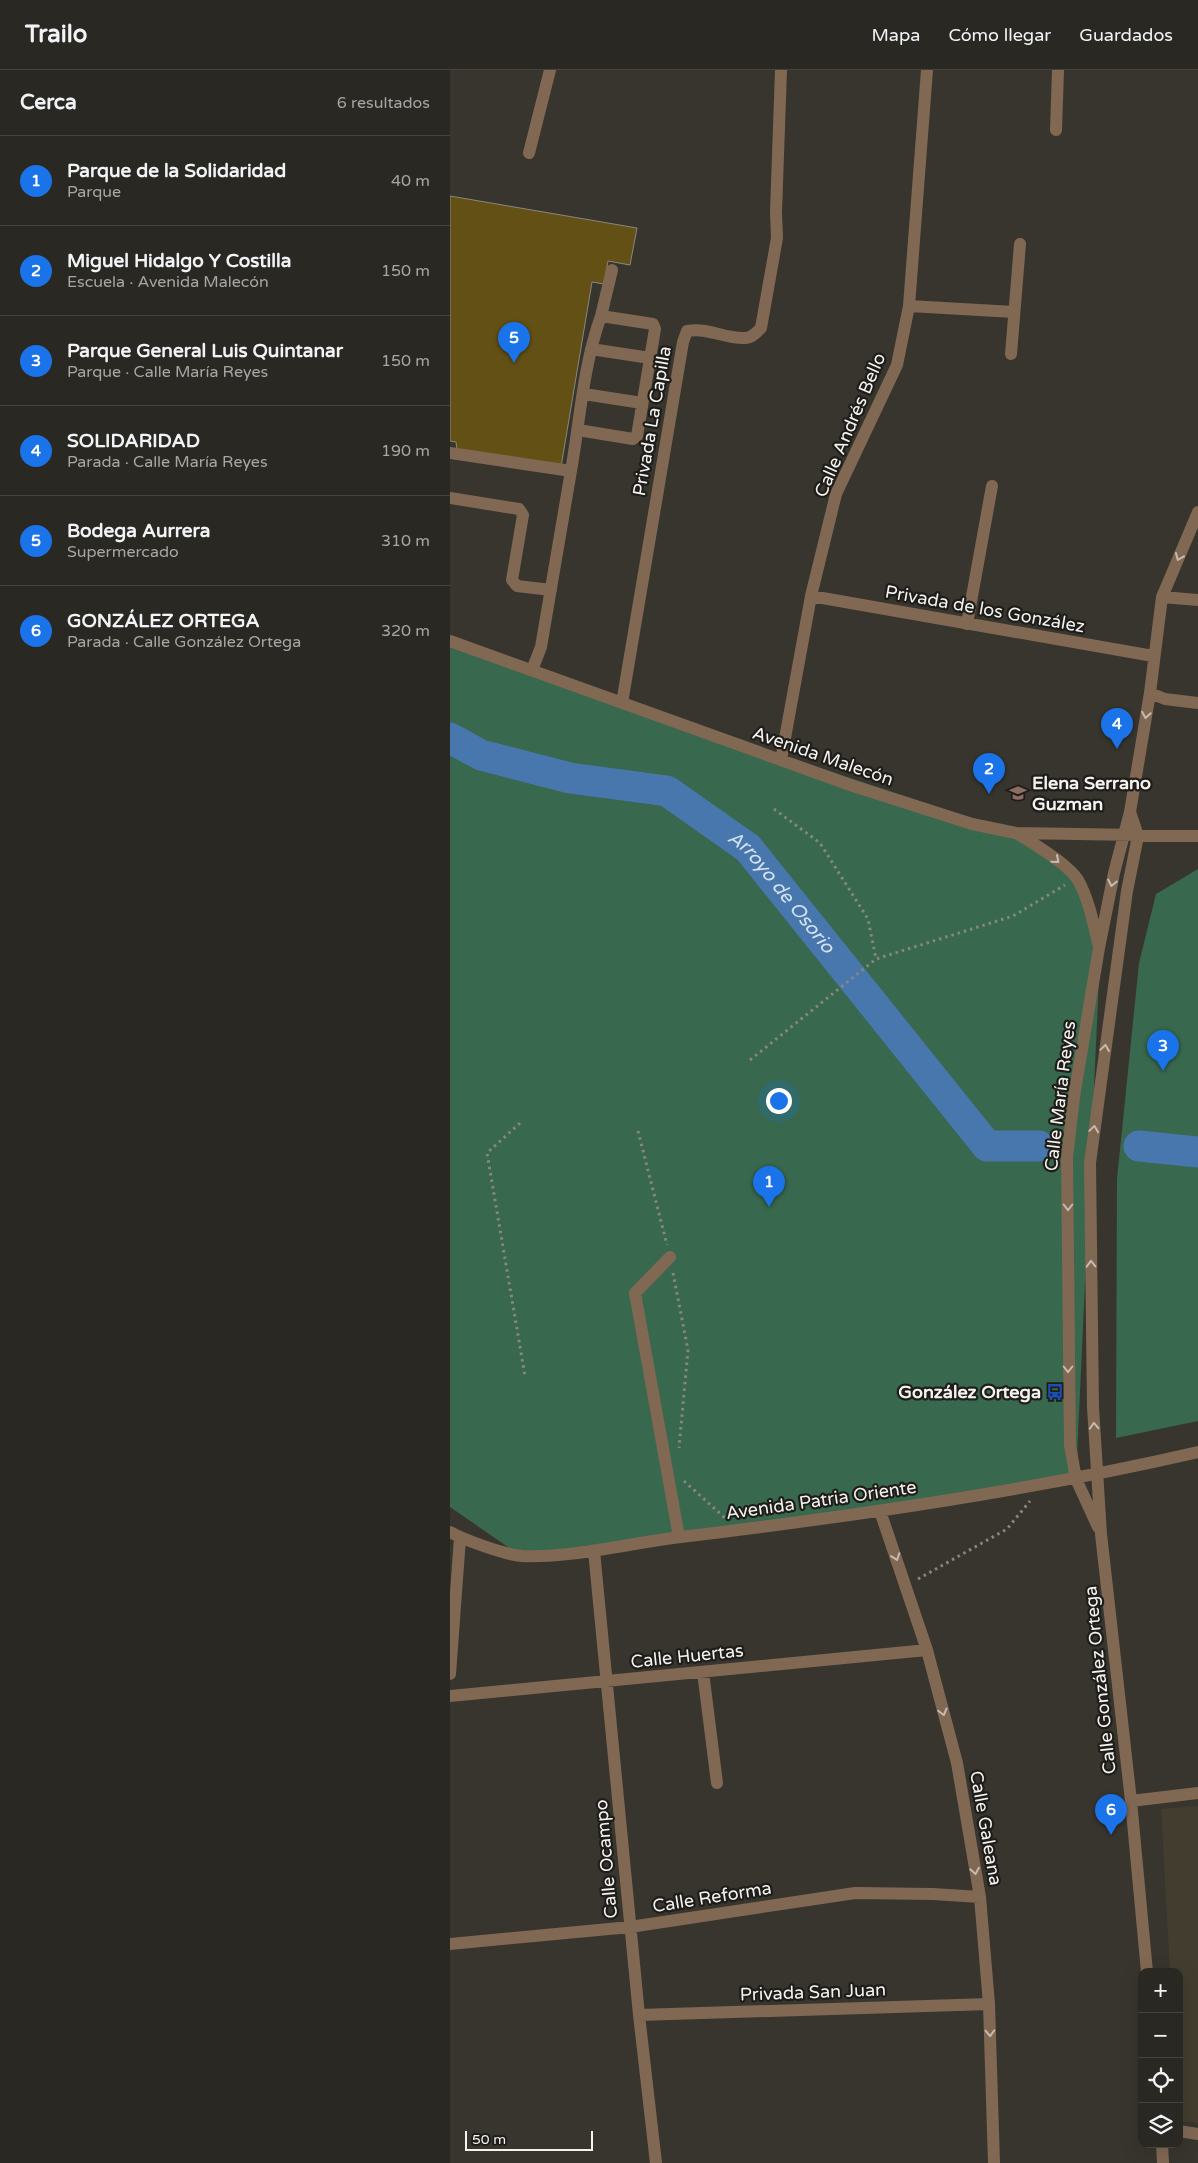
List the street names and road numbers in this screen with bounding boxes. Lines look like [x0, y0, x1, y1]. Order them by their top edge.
street label: Privada La Capilla [628, 344, 676, 498]
street label: Calle Andrés Bello [810, 349, 890, 501]
street label: Privada de los González [884, 581, 1087, 637]
street label: Avenida Malecón [750, 722, 896, 790]
street label: Calle María Reyes [1040, 1020, 1080, 1172]
street label: Avenida Patria Oriente [724, 1476, 918, 1524]
street label: Calle González Ortega [1079, 1585, 1121, 1775]
street label: Calle Huertas [629, 1639, 745, 1673]
street label: Calle Galeana [965, 1769, 1007, 1887]
street label: Calle Ocampo [590, 1799, 622, 1919]
street label: Calle Reforma [651, 1877, 773, 1917]
street label: Privada San Juan [740, 1978, 886, 2006]

